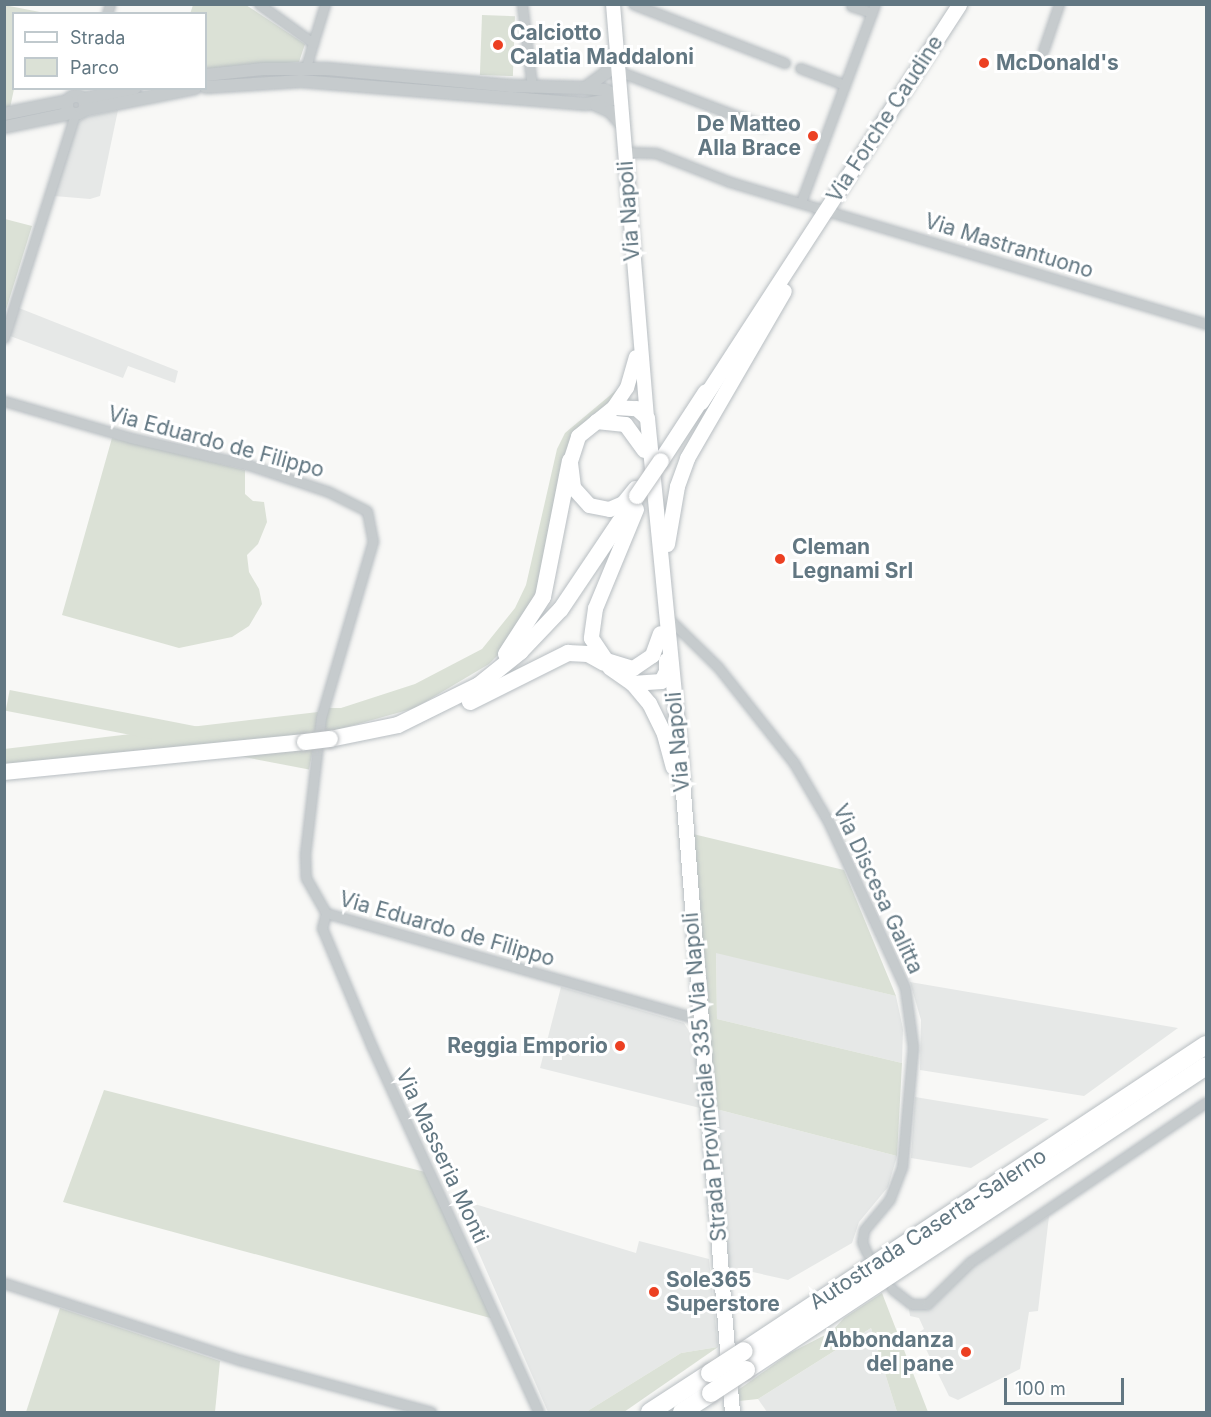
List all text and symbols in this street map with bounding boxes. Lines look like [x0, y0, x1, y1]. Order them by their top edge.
legend [12, 12, 207, 90]
place label: Calciotto Calatia Maddaloni [510, 20, 694, 70]
text: Strada [70, 27, 125, 48]
street label: Via Forche Caudine [822, 31, 948, 207]
marker: Calciotto Calatia Maddaloni [491, 38, 505, 52]
place label: McDonald's [996, 50, 1119, 76]
marker: McDonald's [977, 56, 991, 70]
text: Parco [70, 57, 119, 78]
place label: De Matteo Alla Brace [697, 111, 801, 161]
marker: De Matteo Alla Brace [806, 129, 820, 143]
street label: Via Napoli [613, 160, 645, 262]
street label: Via Mastrantuono [922, 208, 1096, 284]
street label: Via Eduardo de Filippo [105, 401, 327, 483]
place label: Cleman Legnami Srl [792, 534, 913, 584]
marker: Cleman Legnami Srl [773, 552, 787, 566]
street label: Via Napoli [661, 691, 695, 793]
street label: Via Discesa Galitta [828, 800, 928, 978]
street label: Via Eduardo de Filippo [336, 886, 558, 972]
street label: Strada Provinciale 335 Via Napoli [678, 911, 732, 1243]
place label: Reggia Emporio [447, 1033, 608, 1059]
marker: Reggia Emporio [613, 1039, 627, 1053]
street label: Via Masseria Monti [391, 1065, 493, 1247]
street label: Autostrada Caserta-Salerno [805, 1143, 1051, 1315]
place label: Sole365 Superstore [666, 1267, 780, 1317]
marker: Sole365 Superstore [647, 1285, 661, 1299]
place label: Abbondanza del pane [823, 1327, 954, 1377]
marker: Abbondanza del pane [959, 1345, 973, 1359]
scale bar [1007, 1366, 1127, 1404]
text: 100 m [1015, 1378, 1066, 1399]

